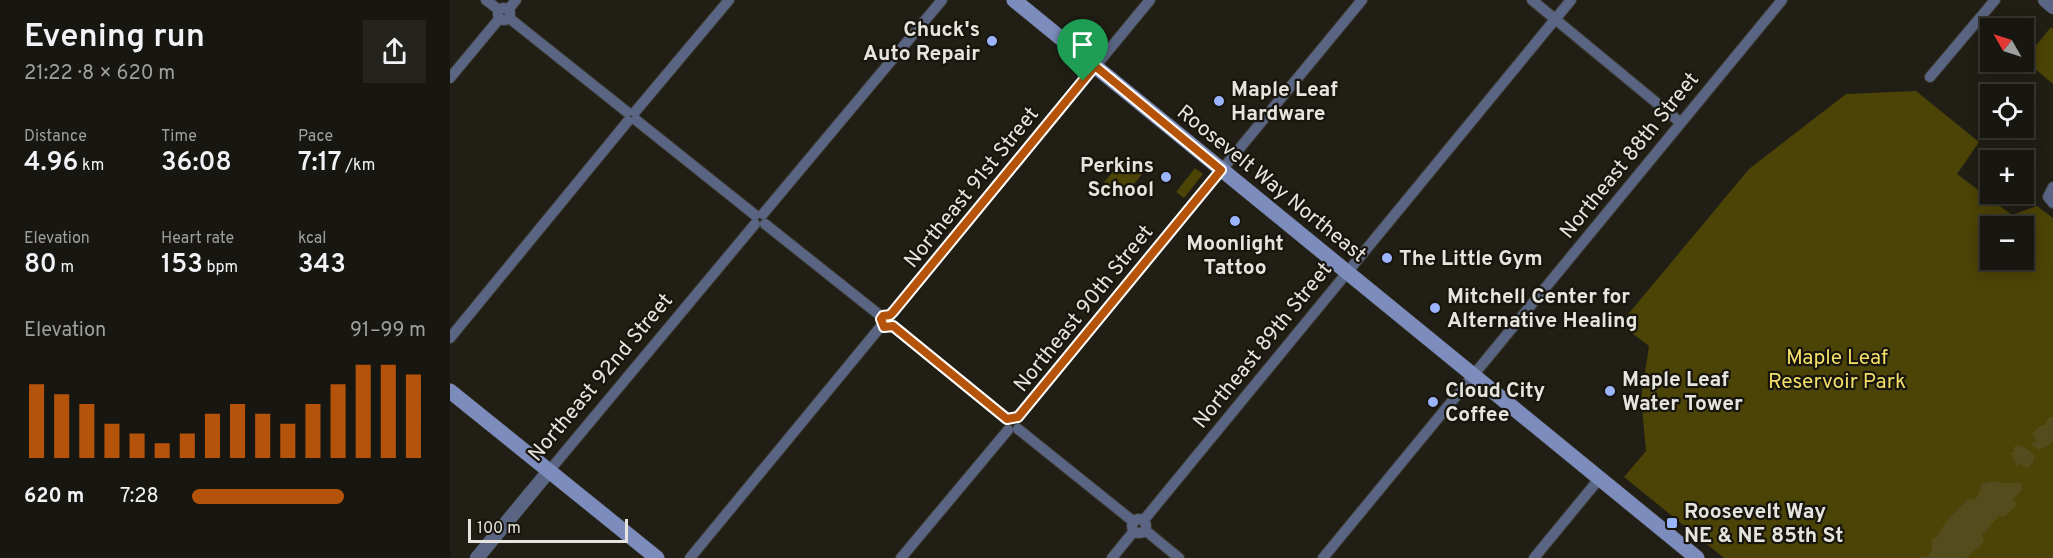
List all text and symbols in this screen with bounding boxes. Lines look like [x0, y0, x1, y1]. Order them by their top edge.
text: Evening run [24, 17, 205, 59]
place label: Chuck's Auto Repair [863, 17, 980, 68]
north arrow [1980, 18, 2034, 72]
map controls [1980, 18, 2034, 270]
pin [1057, 19, 1108, 81]
button: share [363, 20, 426, 83]
icon: arrive [1066, 28, 1099, 61]
marker: Chuck's Auto Repair [985, 34, 999, 48]
text: 21:22 · 8 × 620 m [24, 61, 175, 87]
street label: Northeast 88th Street [1555, 67, 1706, 245]
place label: Maple Leaf Hardware [1231, 77, 1338, 128]
button: locate [1980, 84, 2034, 138]
marker: Maple Leaf Hardware [1212, 94, 1226, 108]
street label: Roosevelt Way Northeast [1171, 99, 1371, 269]
street label: Northeast 91st Street [899, 102, 1045, 274]
text: Distance [24, 127, 87, 147]
text: Time [161, 127, 197, 147]
text: Pace [298, 127, 333, 147]
text: 4.96 [24, 147, 78, 180]
text: 36:08 [161, 147, 232, 180]
text: 7:17 [298, 147, 342, 180]
button: + [1980, 150, 2034, 204]
place label: Perkins School [1080, 153, 1154, 204]
text: km [78, 156, 104, 176]
text: /km [342, 156, 375, 176]
marker: Perkins School [1159, 170, 1173, 184]
marker: Moonlight Tattoo [1228, 214, 1242, 228]
button: − [1980, 216, 2034, 270]
street label: Northeast 90th Street [1008, 220, 1160, 398]
text: Elevation [24, 229, 90, 249]
text: Heart rate [161, 229, 234, 249]
text: kcal [298, 229, 326, 249]
place label: Moonlight Tattoo [1186, 231, 1284, 282]
place label: The Little Gym [1399, 246, 1543, 273]
text: 80 [24, 249, 57, 282]
text: 153 [161, 249, 203, 282]
text: 343 [298, 249, 346, 282]
marker: The Little Gym [1380, 251, 1394, 265]
street label: Northeast 89th Street [1188, 257, 1339, 435]
text: m [57, 258, 74, 278]
text: bpm [203, 258, 238, 278]
place label: Mitchell Center for Alternative Healing [1447, 284, 1638, 335]
street label: Northeast 92nd Street [523, 288, 679, 468]
marker: Mitchell Center for Alternative Healing [1428, 301, 1442, 315]
text: Elevation [24, 318, 106, 344]
text: 91–99 m [350, 318, 426, 344]
park label: Maple Leaf Reservoir Park [1768, 345, 1906, 396]
place label: Maple Leaf Water Tower [1622, 367, 1743, 418]
place label: Cloud City Coffee [1445, 378, 1545, 429]
marker: Maple Leaf Water Tower [1603, 384, 1617, 398]
marker: Cloud City Coffee [1426, 395, 1440, 409]
text: 620 m [24, 484, 84, 510]
text: 7:28 [120, 484, 159, 510]
place label: Roosevelt Way NE & NE 85th St [1684, 499, 1843, 550]
scale bar [468, 516, 628, 544]
marker: Roosevelt Way NE & NE 85th St [1665, 516, 1679, 530]
text: 100 m [477, 519, 521, 539]

